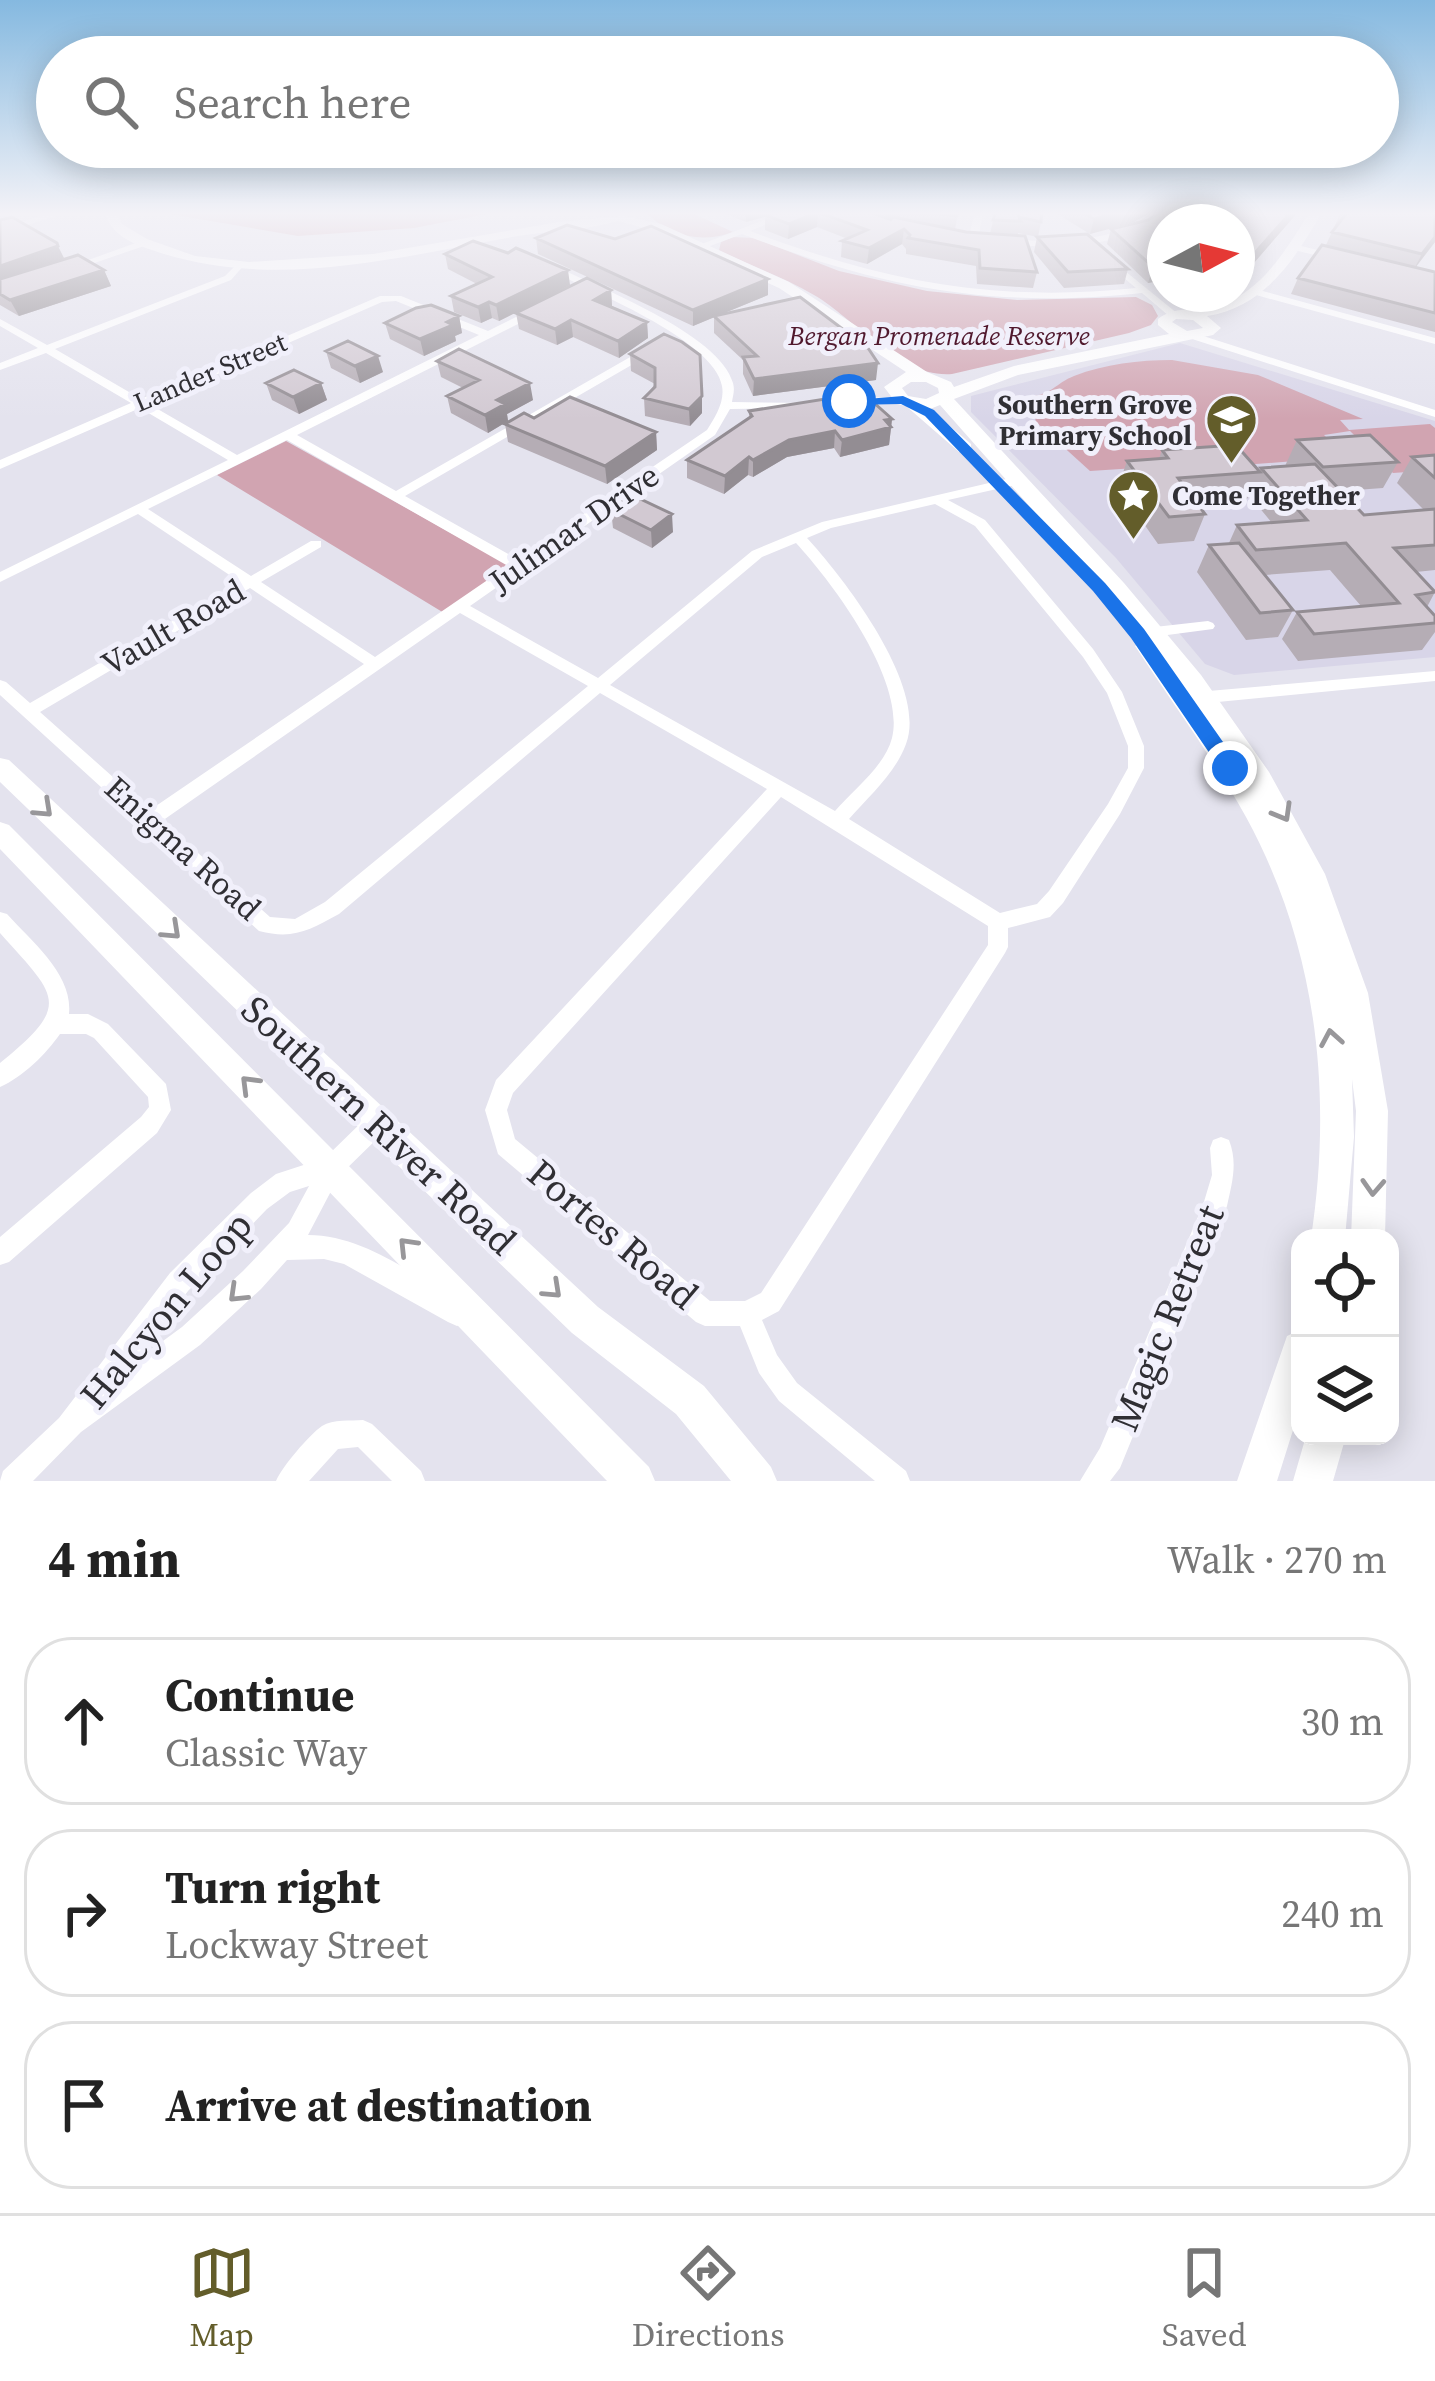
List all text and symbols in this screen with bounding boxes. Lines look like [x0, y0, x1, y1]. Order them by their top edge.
search box [36, 36, 1399, 168]
icon: search [78, 69, 144, 135]
text: Search here [174, 71, 411, 133]
north arrow [1147, 204, 1255, 312]
park label: Bergan Promenade Reserve [787, 317, 1090, 354]
street label: Lander Street [128, 323, 292, 421]
route start [822, 374, 876, 428]
place label: Southern Grove Primary School [998, 386, 1192, 454]
school or university icon: Southern Grove Primary School [1203, 392, 1259, 466]
street label: Julimar Drive [479, 453, 668, 604]
place icon: Come Together [1105, 467, 1161, 541]
place label: Come Together [1172, 477, 1360, 514]
street label: Vault Road [93, 568, 253, 686]
route end [1203, 741, 1257, 795]
street label: Enigma Road [95, 766, 271, 930]
one-way arrow [30, 794, 51, 816]
one-way arrow [1268, 800, 1291, 822]
one-way arrow [158, 916, 180, 938]
street label: Southern River Road [230, 983, 528, 1267]
one-way arrow [1319, 1029, 1345, 1049]
one-way arrow [241, 1077, 263, 1099]
street label: Portes Road [516, 1147, 710, 1321]
one-way arrow [1360, 1178, 1386, 1197]
street label: Magic Retreat [1098, 1197, 1237, 1439]
street label: Halcyon Loop [68, 1200, 264, 1420]
map controls [1291, 1229, 1399, 1445]
button: locate [1291, 1229, 1399, 1337]
one-way arrow [400, 1238, 422, 1260]
one-way arrow [540, 1276, 561, 1297]
one-way arrow [229, 1280, 251, 1302]
button: layers [1291, 1337, 1399, 1445]
text: 4 min [48, 1524, 180, 1594]
text: Walk · 270 m [1167, 1533, 1387, 1586]
text: Continue [165, 1664, 354, 1726]
icon: ahead [51, 1688, 117, 1754]
text: 30 m [1301, 1695, 1384, 1748]
text: Classic Way [165, 1726, 367, 1779]
text: Turn right [165, 1856, 380, 1918]
icon: right [51, 1880, 117, 1946]
text: 240 m [1281, 1887, 1384, 1940]
text: Lockway Street [165, 1918, 428, 1971]
icon: arrive [51, 2072, 117, 2138]
text: Arrive at destination [165, 2074, 592, 2136]
tab: Map [189, 2240, 255, 2357]
tab: Directions [632, 2240, 785, 2357]
tab: Saved [1162, 2240, 1246, 2357]

